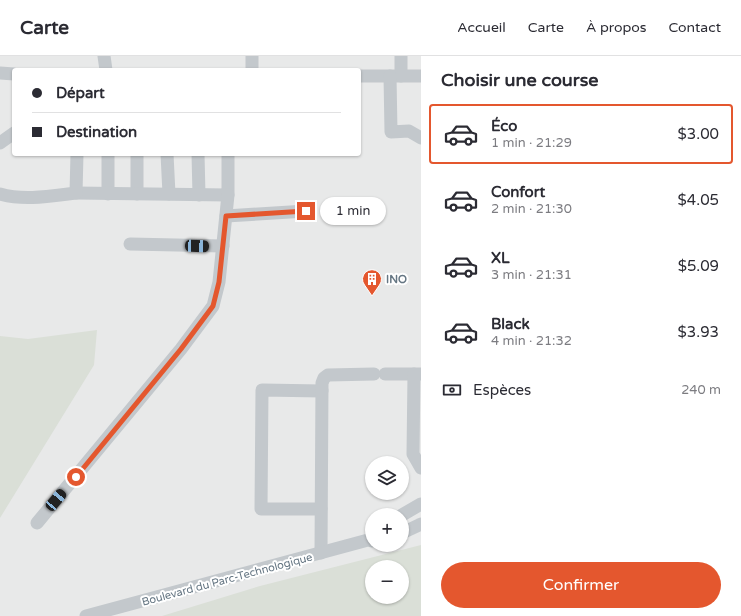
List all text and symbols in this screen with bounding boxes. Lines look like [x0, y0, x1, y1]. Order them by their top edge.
text: Carte [20, 17, 69, 39]
text: Accueil [457, 19, 506, 36]
text: Carte [528, 19, 564, 36]
text: À propos [586, 19, 647, 36]
text: Contact [669, 19, 721, 36]
text: Choisir une course [441, 69, 599, 91]
text: Départ [56, 84, 105, 102]
icon: car [443, 116, 479, 152]
text: Éco [491, 117, 517, 135]
text: Destination [56, 123, 137, 141]
text: $3.00 [678, 125, 719, 143]
text: 1 min · 21:29 [491, 135, 572, 151]
icon: car [443, 182, 479, 218]
text: Confort [491, 183, 545, 201]
text: $4.05 [678, 191, 719, 209]
callout: 1 min [320, 197, 386, 225]
text: 2 min · 21:30 [491, 201, 572, 217]
route end [297, 202, 315, 220]
text: 1 min [336, 203, 370, 219]
car [185, 240, 209, 252]
icon: car [443, 248, 479, 284]
text: XL [491, 249, 510, 267]
text: $5.09 [678, 257, 719, 275]
text: 3 min · 21:31 [491, 267, 572, 283]
building icon: INO [361, 268, 383, 296]
place label: INO [386, 273, 407, 286]
icon: car [443, 314, 479, 350]
text: Black [491, 315, 530, 333]
text: $3.93 [678, 323, 719, 341]
text: 4 min · 21:32 [491, 333, 572, 349]
icon: cash [441, 379, 463, 401]
text: Espèces [473, 381, 531, 399]
text: 240 m [681, 382, 721, 398]
map controls [365, 456, 409, 604]
button: layers [365, 456, 409, 500]
route start [67, 468, 85, 486]
car [44, 487, 68, 513]
button: + [365, 508, 409, 552]
street label: Boulevard du Parc-Technologique [140, 550, 314, 609]
button: − [365, 560, 409, 604]
button: Confirmer [441, 562, 721, 608]

